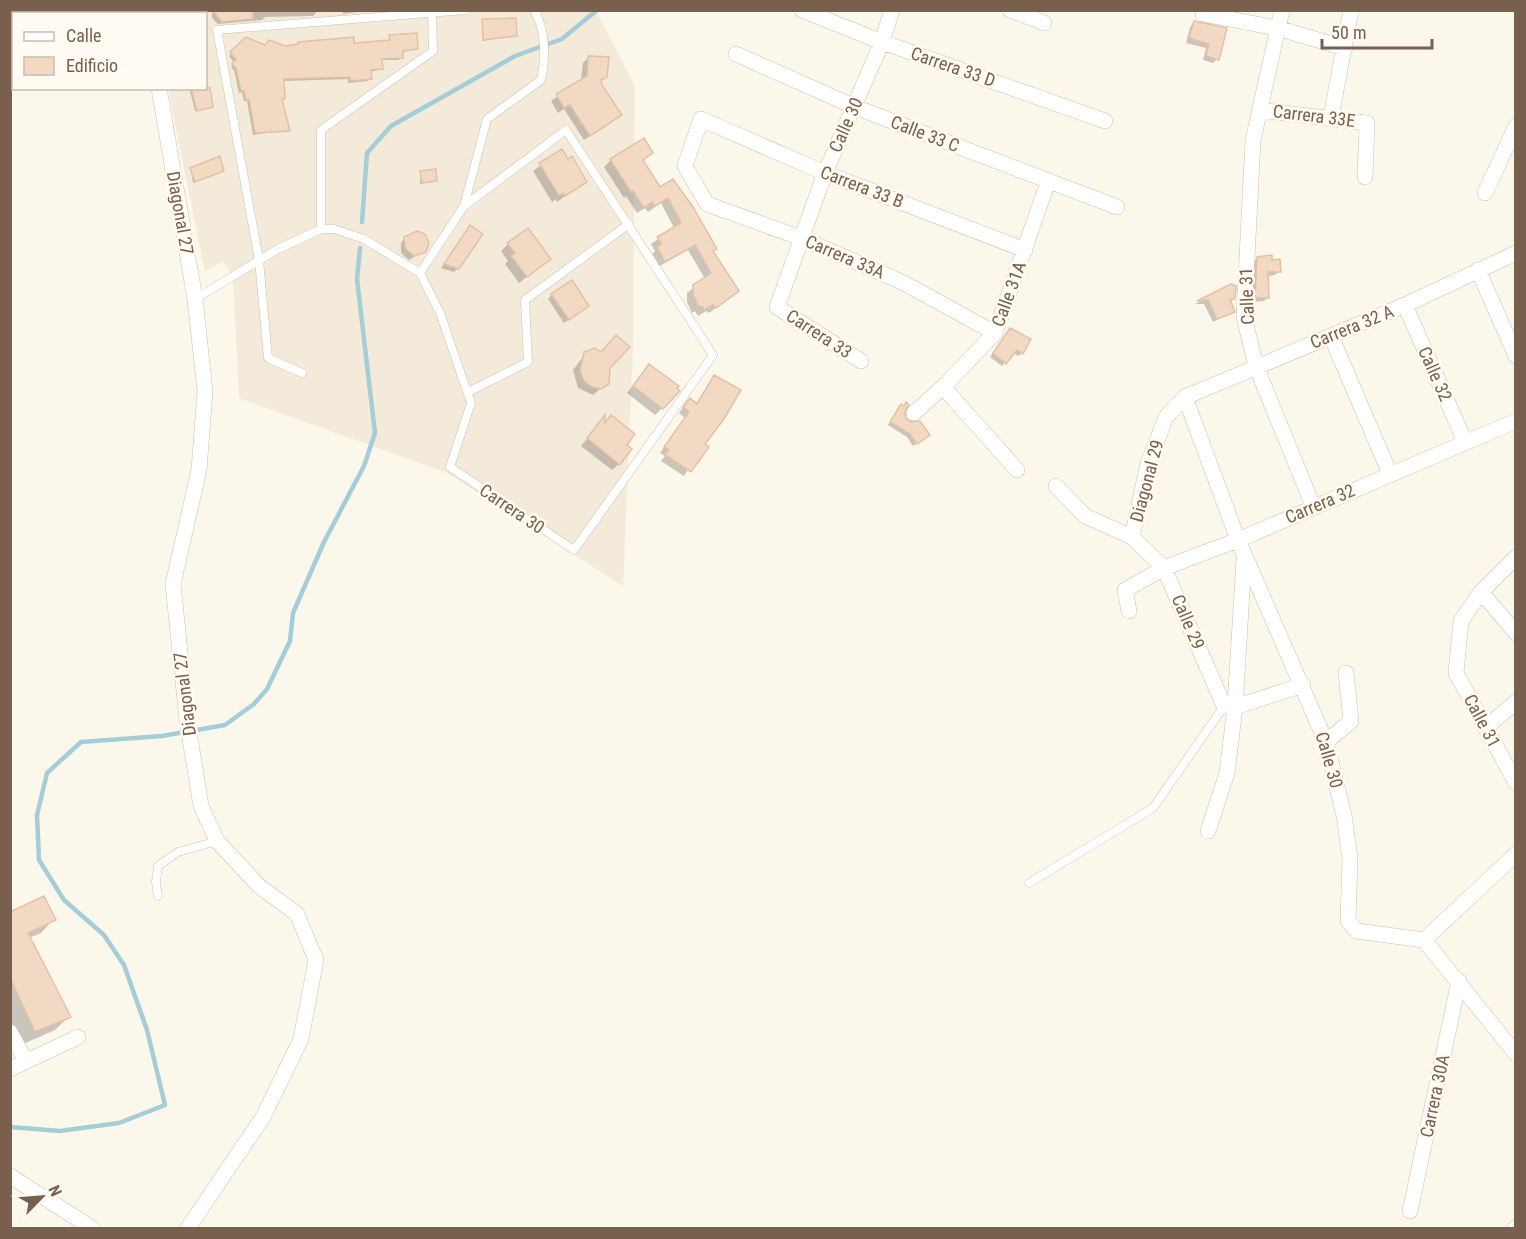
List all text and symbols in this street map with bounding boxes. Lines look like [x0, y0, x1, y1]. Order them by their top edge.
legend [12, 12, 207, 90]
scale bar [1322, 12, 1432, 50]
text: 50 m [1331, 22, 1366, 43]
text: Calle [66, 25, 102, 46]
street label: Carrera 33 D [908, 42, 998, 91]
text: Edificio [66, 55, 118, 76]
street label: Calle 30 [824, 94, 867, 155]
street label: Carrera 33E [1272, 100, 1356, 131]
street label: Calle 33 C [888, 111, 962, 156]
street label: Carrera 33 B [817, 161, 907, 212]
street label: Diagonal 27 [163, 170, 198, 256]
street label: Carrera 33A [802, 230, 889, 283]
street label: Calle 31A [987, 258, 1030, 329]
street label: Calle 31 [1235, 267, 1258, 325]
street label: Carrera 32 A [1307, 300, 1397, 353]
street label: Carrera 33 [783, 305, 856, 362]
street label: Calle 32 [1414, 343, 1457, 404]
street label: Diagonal 29 [1125, 437, 1168, 524]
street label: Carrera 30 [476, 479, 549, 538]
street label: Carrera 32 [1282, 479, 1358, 528]
street label: Calle 29 [1168, 591, 1209, 652]
street label: Diagonal 27 [169, 651, 200, 737]
street label: Calle 31 [1460, 690, 1505, 751]
street label: Calle 30 [1311, 729, 1347, 790]
street label: Carrera 30A [1415, 1052, 1454, 1139]
north arrow [12, 1167, 72, 1227]
text: N [44, 1182, 66, 1199]

